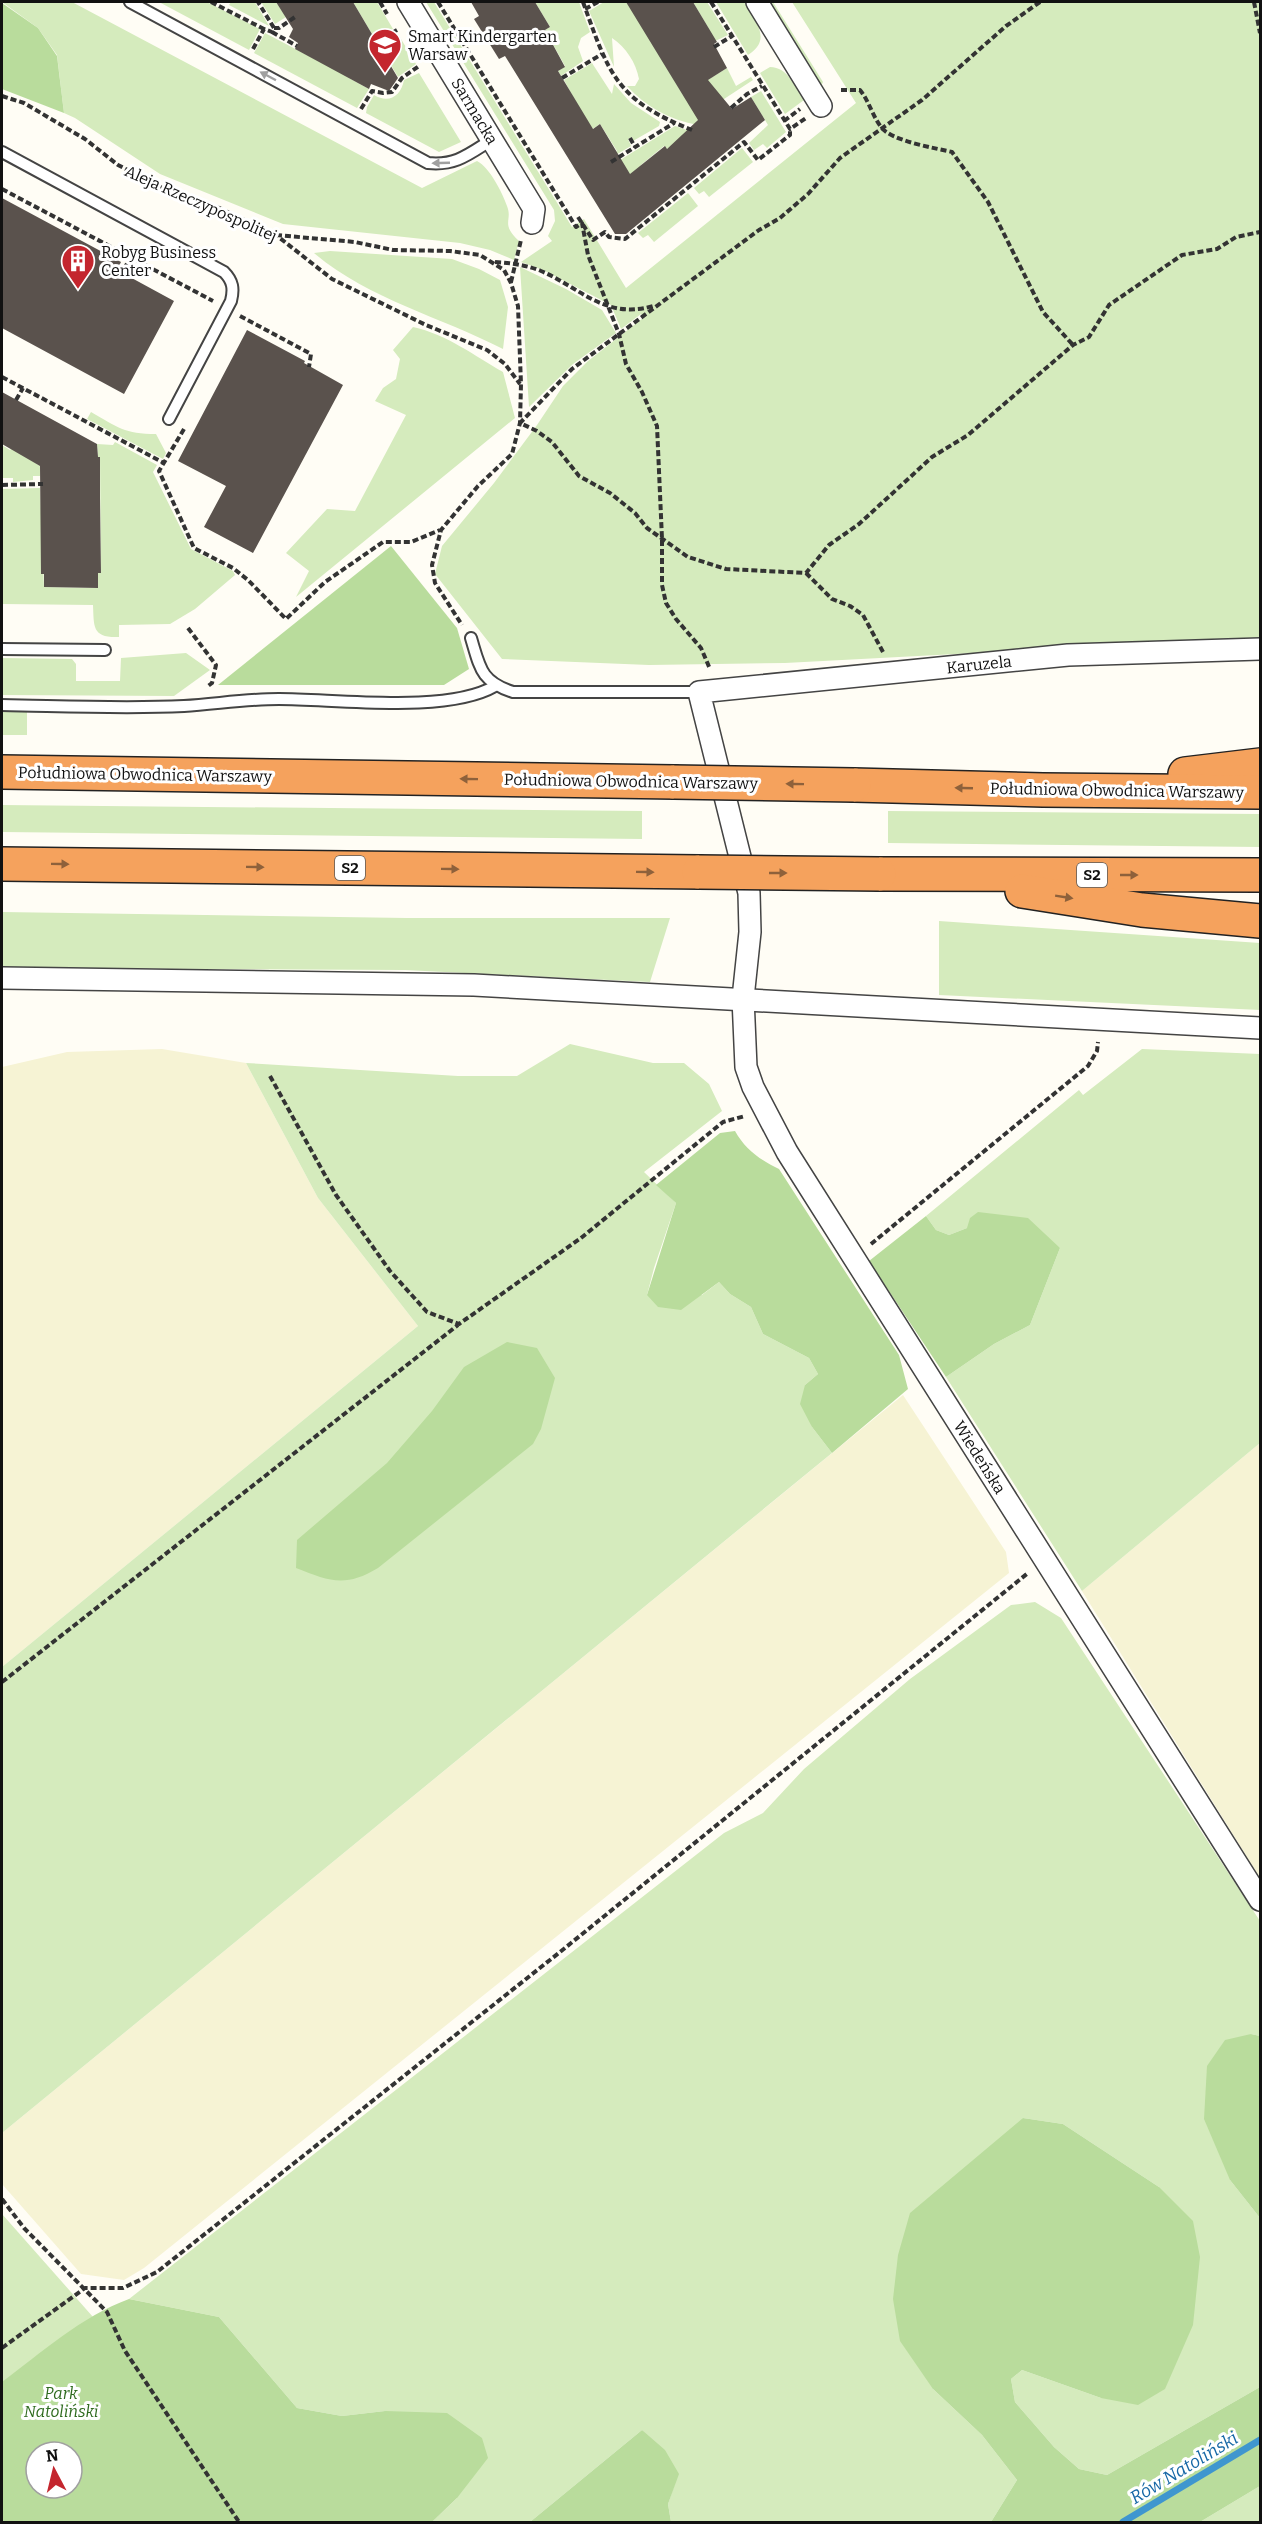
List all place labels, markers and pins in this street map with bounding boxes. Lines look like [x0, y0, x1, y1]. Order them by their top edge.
school or university icon: Smart Kindergarten Warsaw [367, 27, 403, 74]
place label: Smart Kindergarten Warsaw [408, 27, 557, 64]
building icon: Robyg Business Center [60, 243, 96, 290]
place label: Robyg Business Center [101, 243, 216, 280]

